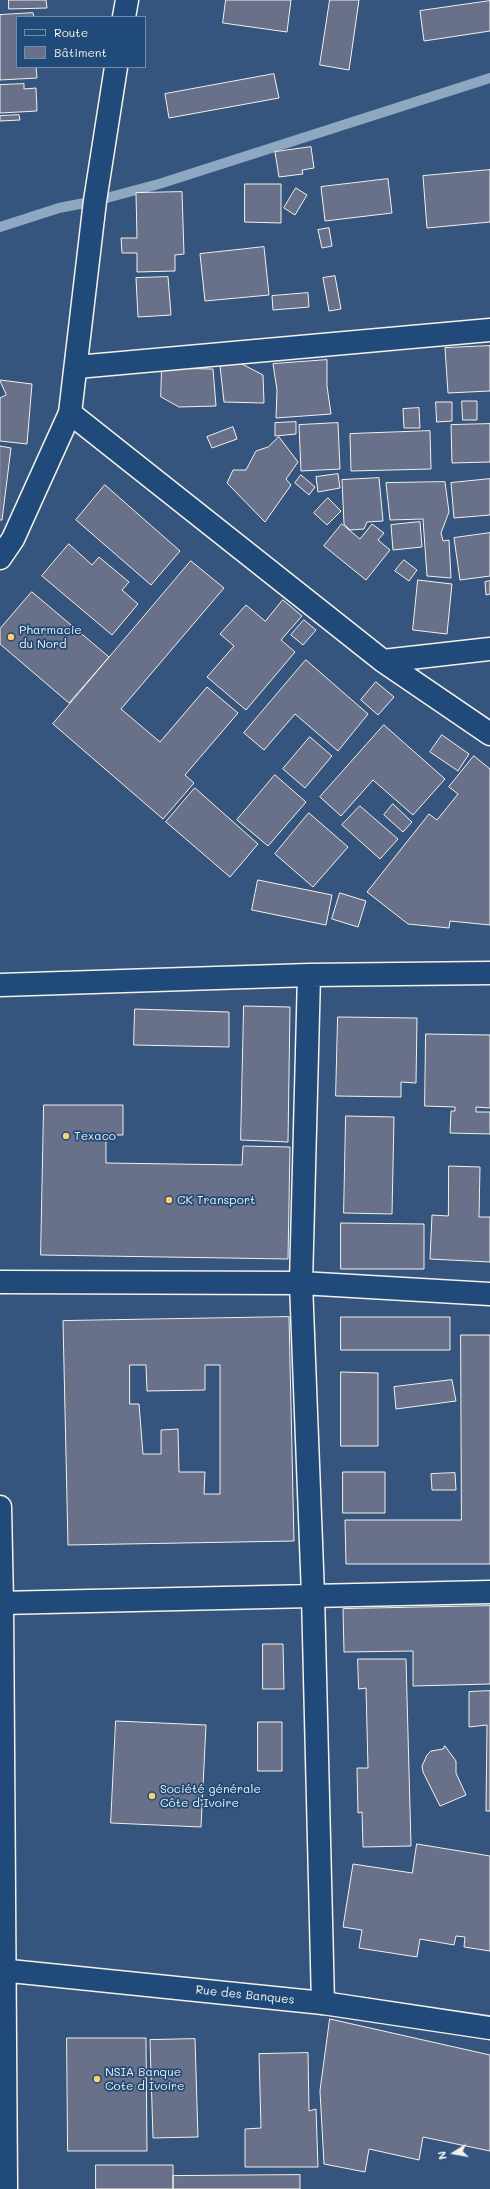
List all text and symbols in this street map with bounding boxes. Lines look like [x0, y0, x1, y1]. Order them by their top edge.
legend [16, 16, 146, 68]
text: Route [54, 24, 88, 40]
text: Bâtiment [54, 44, 107, 60]
place label: Pharmacie du Nord [19, 623, 82, 651]
marker: Pharmacie du Nord [6, 632, 16, 642]
place label: Texaco [74, 1129, 116, 1143]
marker: Texaco [61, 1131, 71, 1141]
place label: CK Transport [177, 1193, 255, 1207]
marker: CK Transport [164, 1195, 174, 1205]
place label: Société générale Côte d’Ivoire [160, 1782, 261, 1810]
marker: Société générale Côte d’Ivoire [147, 1791, 157, 1801]
street label: Rue des Banques [195, 1983, 295, 2007]
place label: NSIA Banque Cote d Ivoire [105, 2065, 185, 2093]
marker: NSIA Banque Cote d Ivoire [92, 2074, 102, 2084]
north arrow [434, 2133, 474, 2173]
text: N [434, 2150, 450, 2161]

